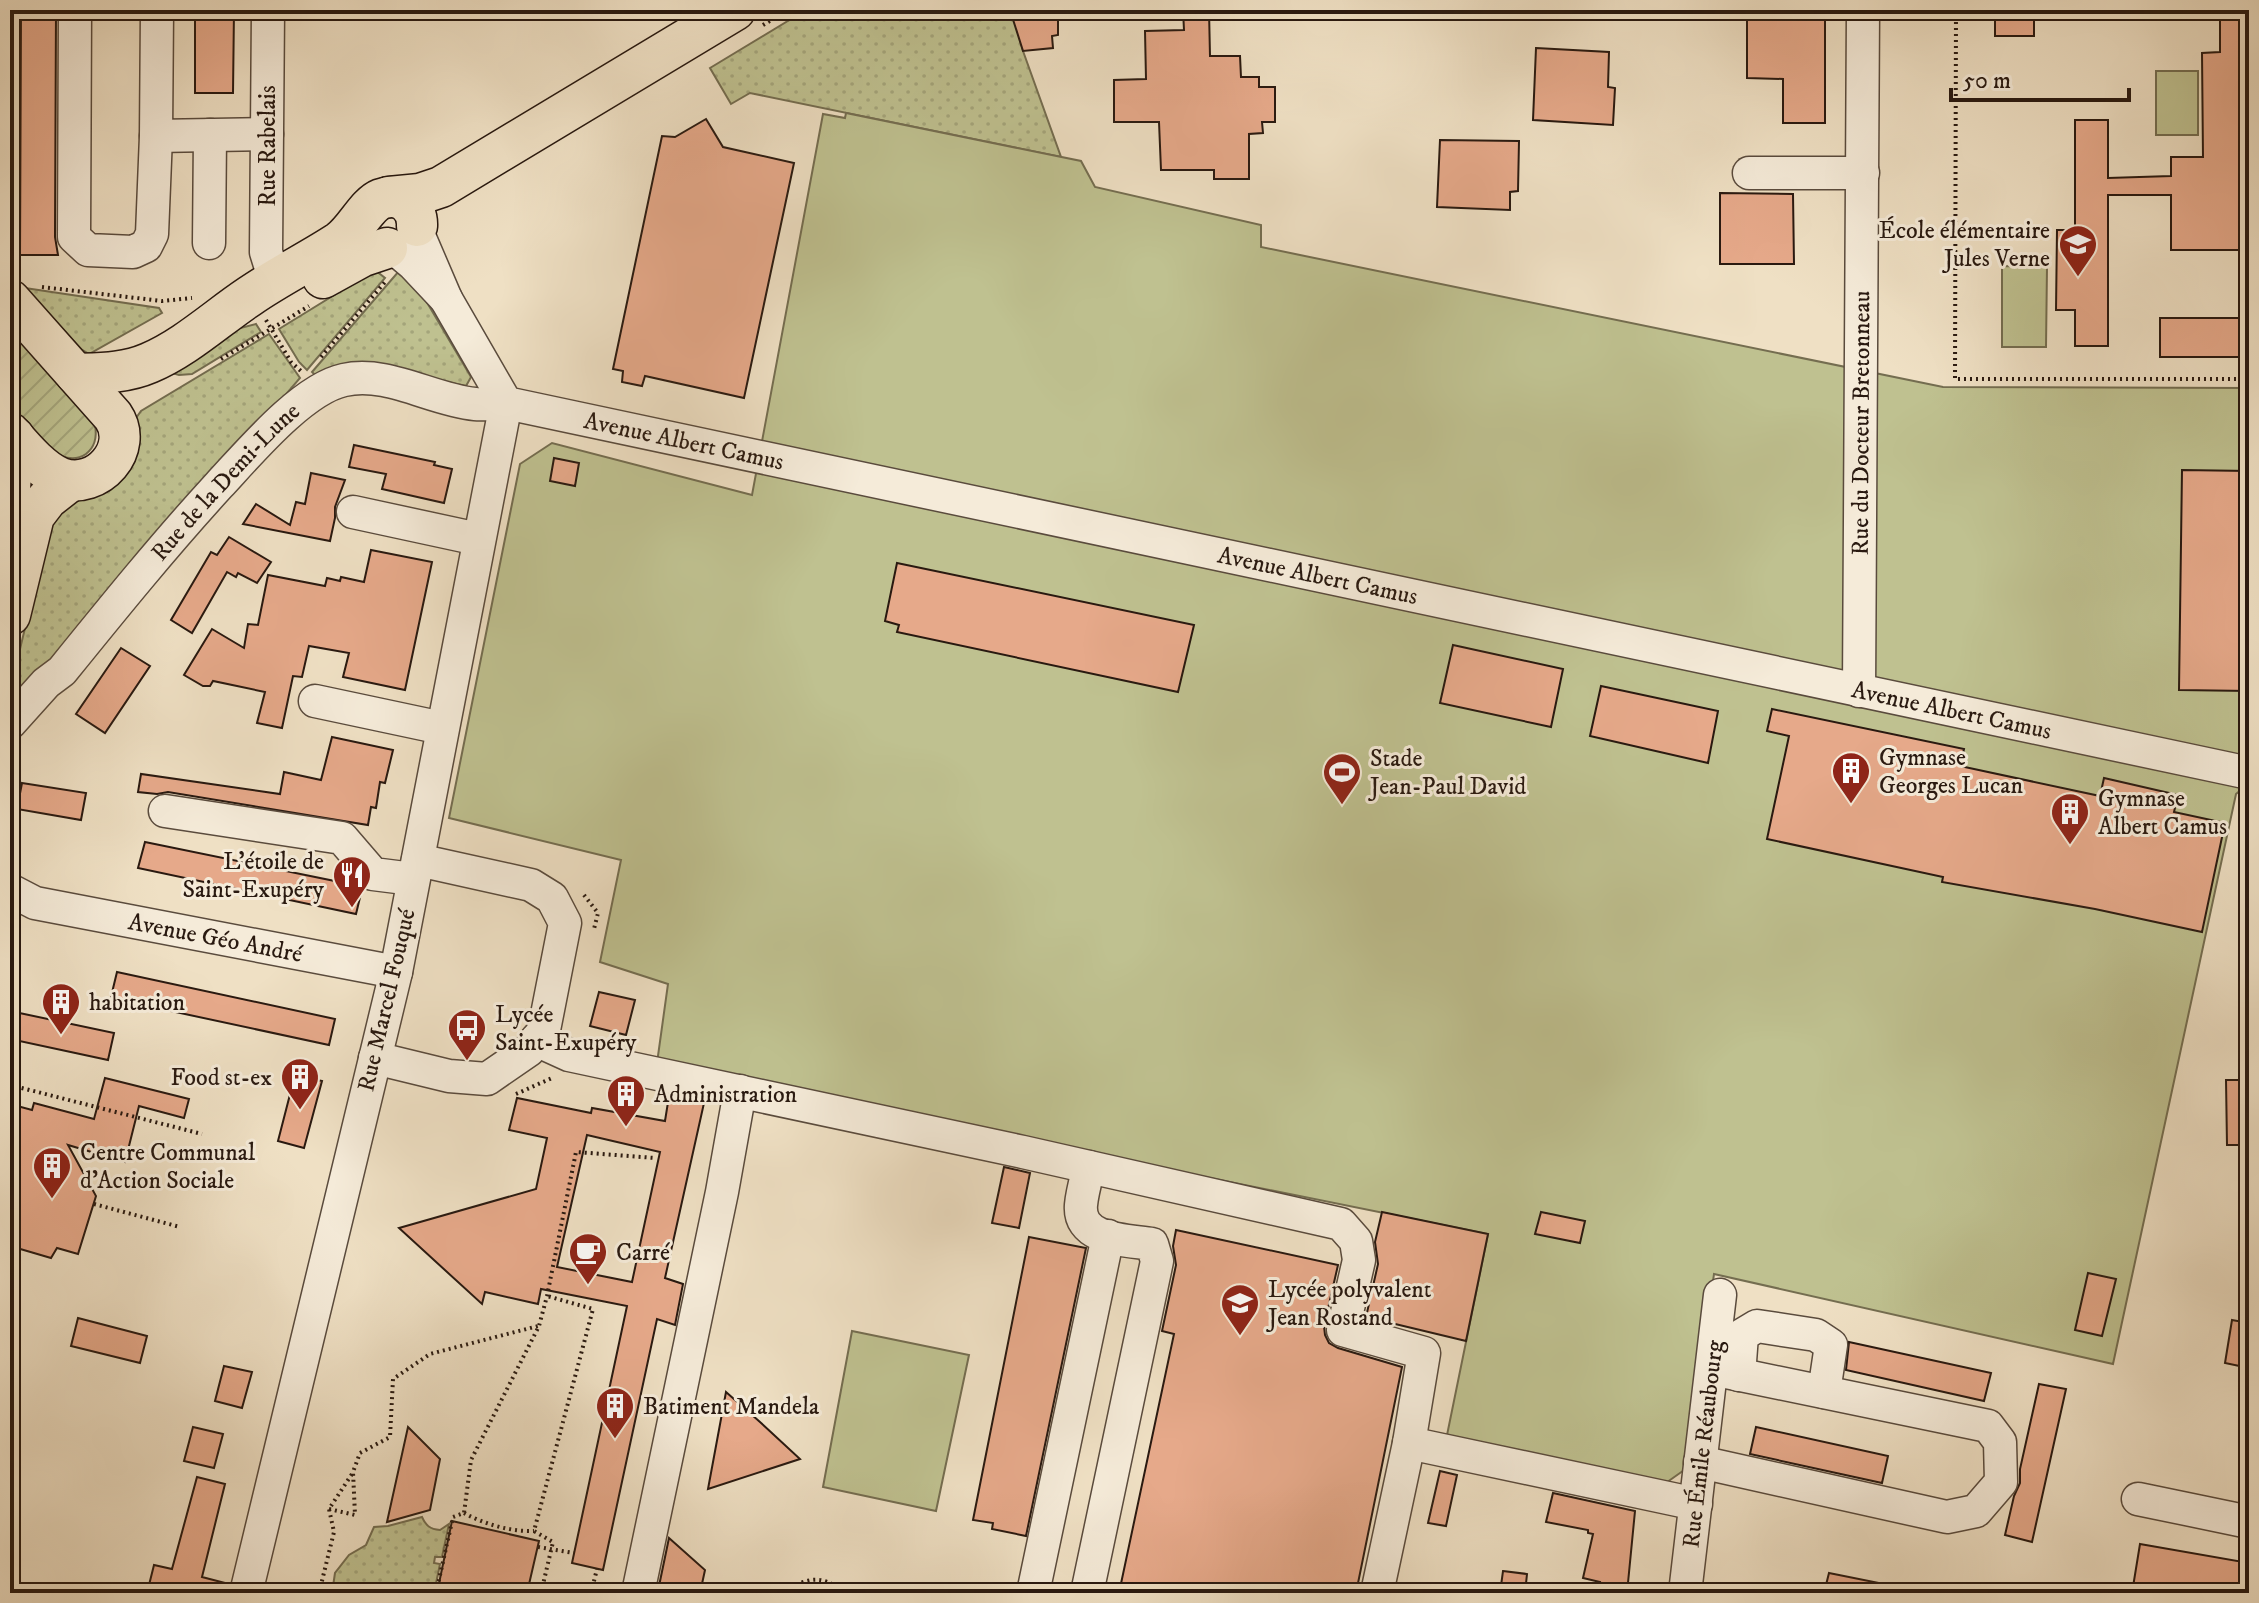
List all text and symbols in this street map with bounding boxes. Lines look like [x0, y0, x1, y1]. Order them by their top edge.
scale bar [1951, 52, 2129, 102]
text: 50 m [1963, 66, 2011, 96]
street label: Rue Rabelais [253, 85, 283, 207]
place label: École élémentaire Jules Verne [1879, 216, 2050, 274]
school or university icon: École élémentaire Jules Verne [2057, 223, 2099, 278]
street label: Rue du Docteur Bretonneau [1846, 291, 1877, 555]
street label: Rue de la Demi-Lune [145, 396, 306, 567]
street label: Avenue Albert Camus [581, 406, 786, 478]
street label: Avenue Albert Camus [1215, 541, 1420, 612]
street label: Avenue Albert Camus [1849, 675, 2054, 747]
place label: Gymnase Georges Lucan [1879, 743, 2023, 801]
place label: Stade Jean-Paul David [1368, 744, 1526, 802]
building icon: Gymnase Georges Lucan [1830, 750, 1872, 805]
sports icon: Stade Jean-Paul David [1321, 751, 1363, 806]
place label: Gymnase Albert Camus [2098, 784, 2227, 842]
building icon: Gymnase Albert Camus [2049, 791, 2091, 846]
place label: L'étoile de Saint-Exupéry [183, 847, 325, 905]
restaurant icon: L'étoile de Saint-Exupéry [331, 854, 373, 909]
street label: Rue Marcel Fouqué [351, 906, 423, 1095]
street label: Avenue Géo André [126, 907, 305, 970]
building icon: habitation [40, 981, 82, 1036]
place label: habitation [89, 988, 186, 1018]
place label: Lycée Saint-Exupéry [495, 1000, 637, 1058]
bus stop icon: Lycée Saint-Exupéry [446, 1007, 488, 1062]
building icon: Food st-ex [279, 1056, 321, 1111]
place label: Food st-ex [170, 1063, 272, 1093]
building icon: Administration [605, 1073, 647, 1128]
place label: Administration [654, 1080, 798, 1110]
place label: Centre Communal d'Action Sociale [80, 1138, 256, 1196]
building icon: Centre Communal d'Action Sociale [31, 1145, 73, 1200]
cafe icon: Carré [567, 1231, 609, 1286]
place label: Carré [616, 1238, 670, 1268]
place label: Lycée polyvalent Jean Rostand [1266, 1275, 1432, 1333]
school or university icon: Lycée polyvalent Jean Rostand [1219, 1282, 1261, 1337]
street label: Rue Émile Réaubourg [1676, 1338, 1731, 1550]
building icon: Batiment Mandela [594, 1385, 636, 1440]
place label: Batiment Mandela [643, 1392, 820, 1422]

